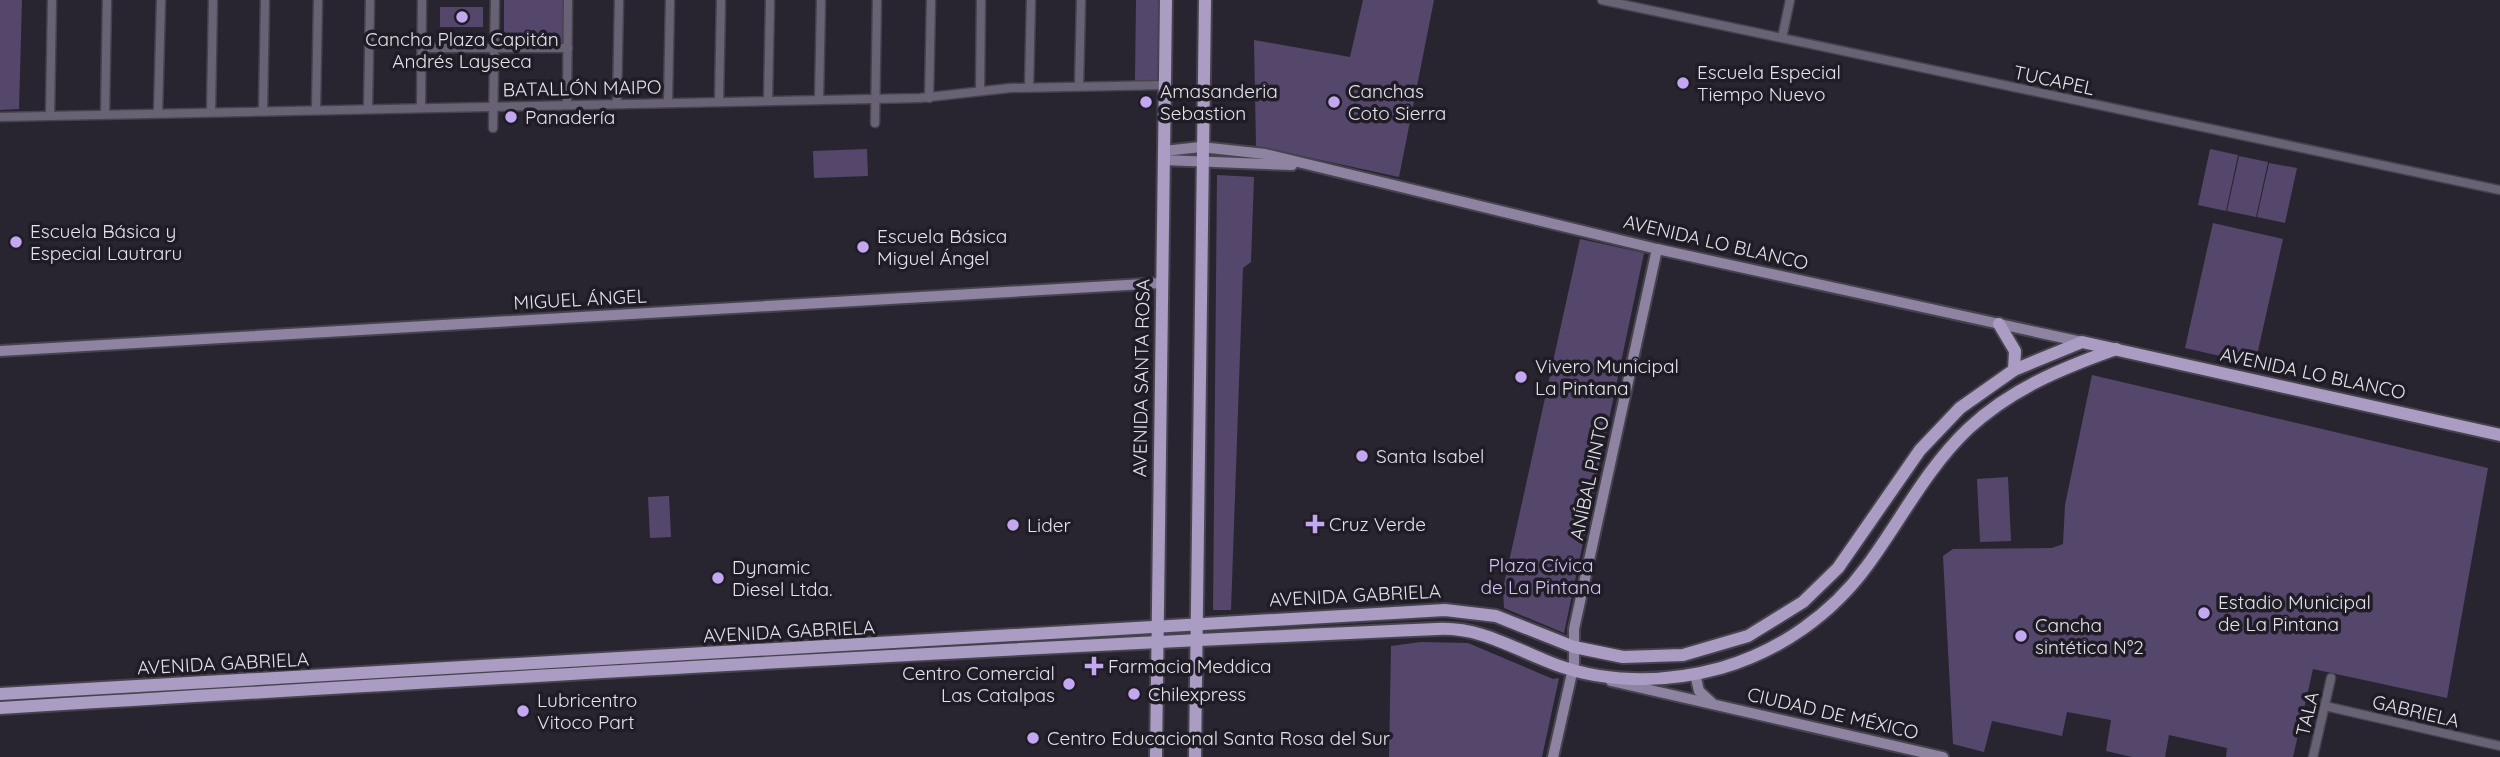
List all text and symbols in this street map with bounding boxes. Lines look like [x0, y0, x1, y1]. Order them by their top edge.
marker: Cancha Plaza Capitán Andrés Layseca [454, 9, 470, 25]
place label: Cancha Plaza Capitán Andrés Layseca [365, 27, 559, 73]
place label: Escuela Especial Tiempo Nuevo [1697, 60, 1841, 106]
street label: TUCAPEL [2011, 60, 2097, 100]
street label: BATALLÓN MAIPO [502, 75, 662, 101]
marker: Escuela Especial Tiempo Nuevo [1675, 75, 1691, 91]
place label: Amasanderia Sebastion [1160, 79, 1278, 125]
place label: Canchas Coto Sierra [1348, 79, 1446, 125]
marker: Amasanderia Sebastion [1138, 94, 1154, 110]
marker: Canchas Coto Sierra [1326, 94, 1342, 110]
place label: Panadería [525, 105, 615, 129]
marker: Panadería [503, 109, 519, 125]
street label: AVENIDA LO BLANCO [1621, 209, 1811, 275]
place label: Escuela Básica y Especial Lautraru [30, 219, 182, 265]
place label: Escuela Básica Miguel Ángel [877, 224, 1007, 270]
marker: Escuela Básica y Especial Lautraru [8, 234, 24, 250]
marker: Escuela Básica Miguel Ángel [855, 239, 871, 255]
street label: AVENIDA SANTA ROSA [1127, 279, 1155, 477]
street label: MIGUEL ÁNGEL [513, 284, 647, 314]
street label: AVENIDA LO BLANCO [2218, 342, 2408, 404]
place label: Vivero Municipal La Pintana [1535, 354, 1679, 400]
marker: Vivero Municipal La Pintana [1513, 369, 1529, 385]
street label: ANÍBAL PINTO [1564, 414, 1614, 542]
place label: Santa Isabel [1376, 444, 1484, 468]
marker: Santa Isabel [1354, 448, 1370, 464]
place label: Cruz Verde [1329, 512, 1426, 536]
place label: Lider [1027, 513, 1071, 537]
marker: Cruz Verde [1307, 516, 1323, 532]
marker: Lider [1005, 517, 1021, 533]
park label: Plaza Cívica de La Pintana [1480, 553, 1602, 599]
place label: Dynamic Diesel Ltda. [732, 555, 833, 601]
marker: Dynamic Diesel Ltda. [710, 570, 726, 586]
street label: AVENIDA GABRIELA [1268, 579, 1442, 611]
place label: Estadio Municipal de La Pintana [2218, 590, 2371, 636]
marker: Estadio Municipal de La Pintana [2196, 605, 2212, 621]
place label: Cancha sintética N°2 [2035, 613, 2144, 659]
street label: AVENIDA GABRIELA [702, 615, 876, 647]
marker: Cancha sintética N°2 [2013, 628, 2029, 644]
street label: AVENIDA GABRIELA [136, 647, 310, 679]
place label: Farmacia Meddica [1108, 654, 1272, 678]
marker: Farmacia Meddica [1086, 658, 1102, 674]
place label: Centro Comercial Las Catalpas [902, 661, 1055, 707]
marker: Centro Comercial Las Catalpas [1061, 676, 1077, 692]
place label: Chilexpress [1148, 682, 1246, 706]
street label: CIUDAD DE MÉXICO [1745, 682, 1921, 744]
marker: Chilexpress [1126, 686, 1142, 702]
place label: Lubricentro Vitoco Part [537, 688, 637, 734]
street label: TALA [2290, 689, 2324, 739]
street label: GABRIELA [2370, 689, 2462, 733]
marker: Lubricentro Vitoco Part [515, 703, 531, 719]
place label: Centro Educacional Santa Rosa del Sur [1047, 726, 1391, 750]
marker: Centro Educacional Santa Rosa del Sur [1025, 730, 1041, 746]

